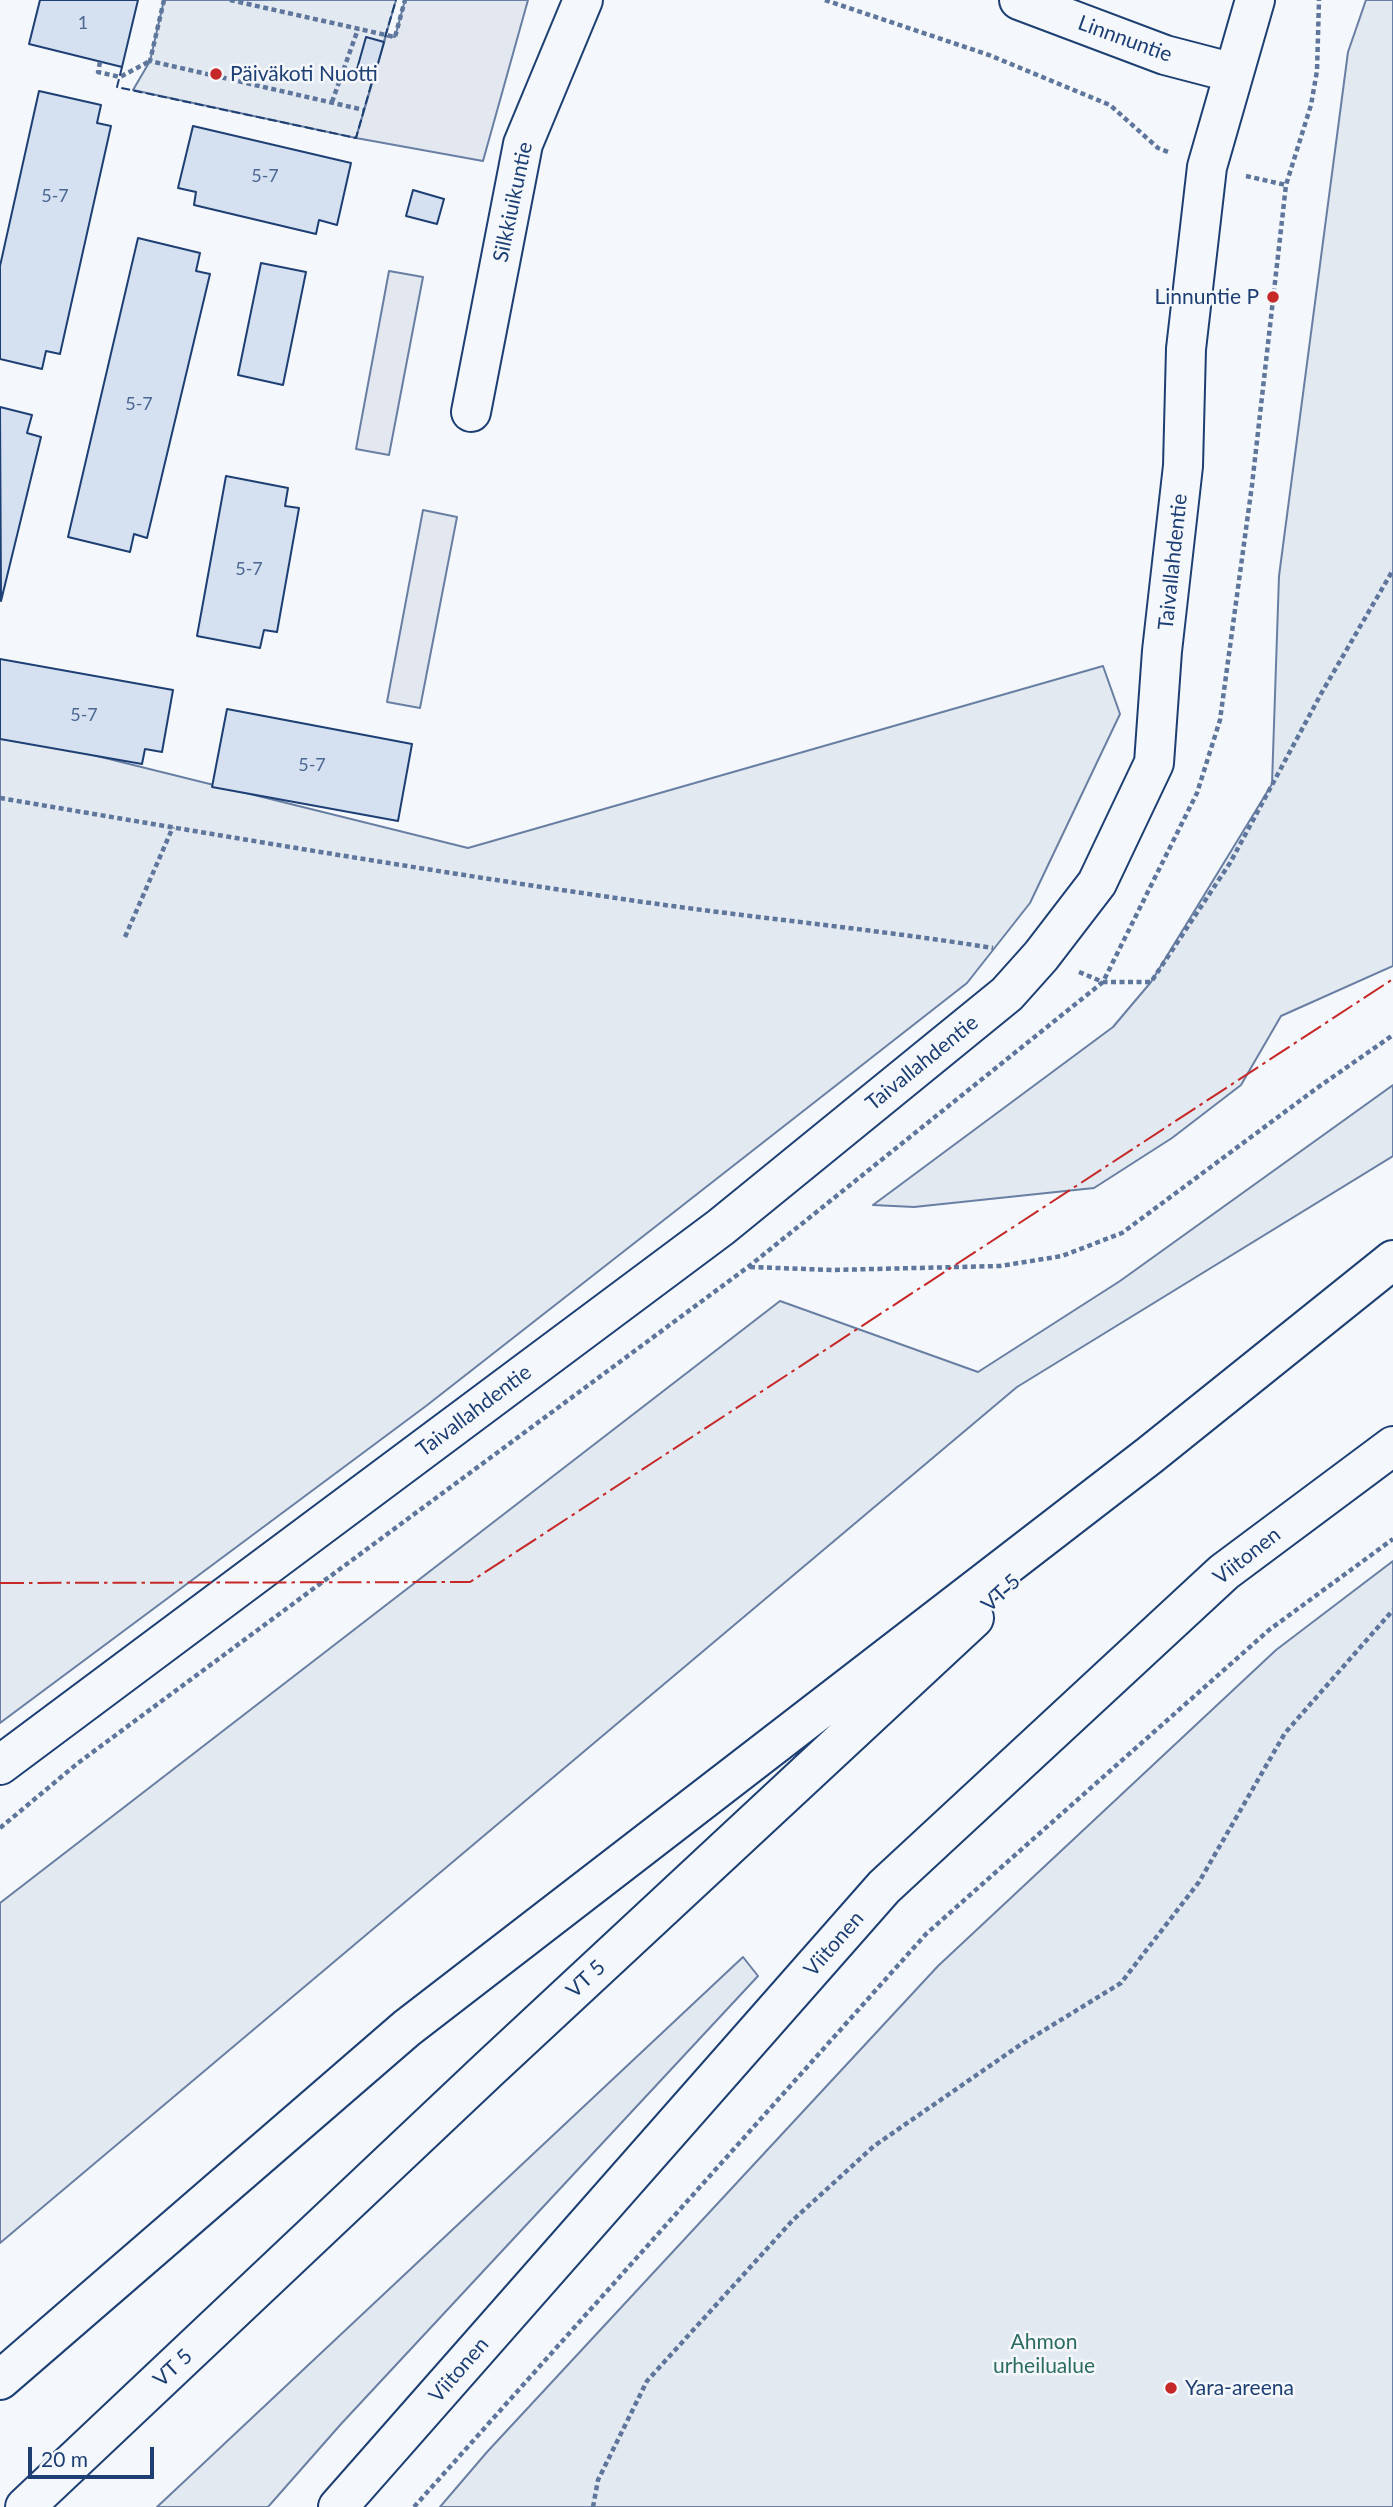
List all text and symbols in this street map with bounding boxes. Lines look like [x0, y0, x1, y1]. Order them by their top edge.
street label: Linnnuntie [1075, 10, 1175, 68]
house number: 1 [78, 12, 88, 34]
place label: Päiväkoti Nuotti [230, 61, 378, 87]
marker: Päiväkoti Nuotti [208, 66, 224, 82]
street label: Silkkiuikuntie [488, 140, 538, 264]
house number: 5-7 [251, 165, 279, 187]
house number: 5-7 [41, 185, 69, 207]
place label: Linnuntie P [1154, 284, 1259, 310]
marker: Linnuntie P [1265, 289, 1281, 305]
house number: 5-7 [125, 393, 153, 415]
street label: Taivallahdentie [1153, 493, 1193, 631]
house number: 5-7 [235, 558, 263, 580]
house number: 5-7 [70, 704, 98, 726]
house number: 5-7 [298, 754, 326, 776]
street label: Taivallahdentie [861, 1010, 983, 1116]
street label: Taivallahdentie [412, 1360, 536, 1462]
street label: Viitonen [1208, 1522, 1286, 1590]
street label: VT 5 [976, 1569, 1026, 1617]
street label: Viitonen [799, 1906, 869, 1982]
street label: VT 5 [561, 1955, 611, 2003]
park label: Ahmon urheilualue [993, 2329, 1095, 2379]
street label: Viitonen [424, 2332, 494, 2408]
street label: VT 5 [148, 2344, 198, 2392]
place label: Yara-areena [1185, 2375, 1294, 2401]
marker: Yara-areena [1163, 2380, 1179, 2396]
scale bar [32, 2434, 158, 2478]
text: 20 m [41, 2446, 88, 2471]

